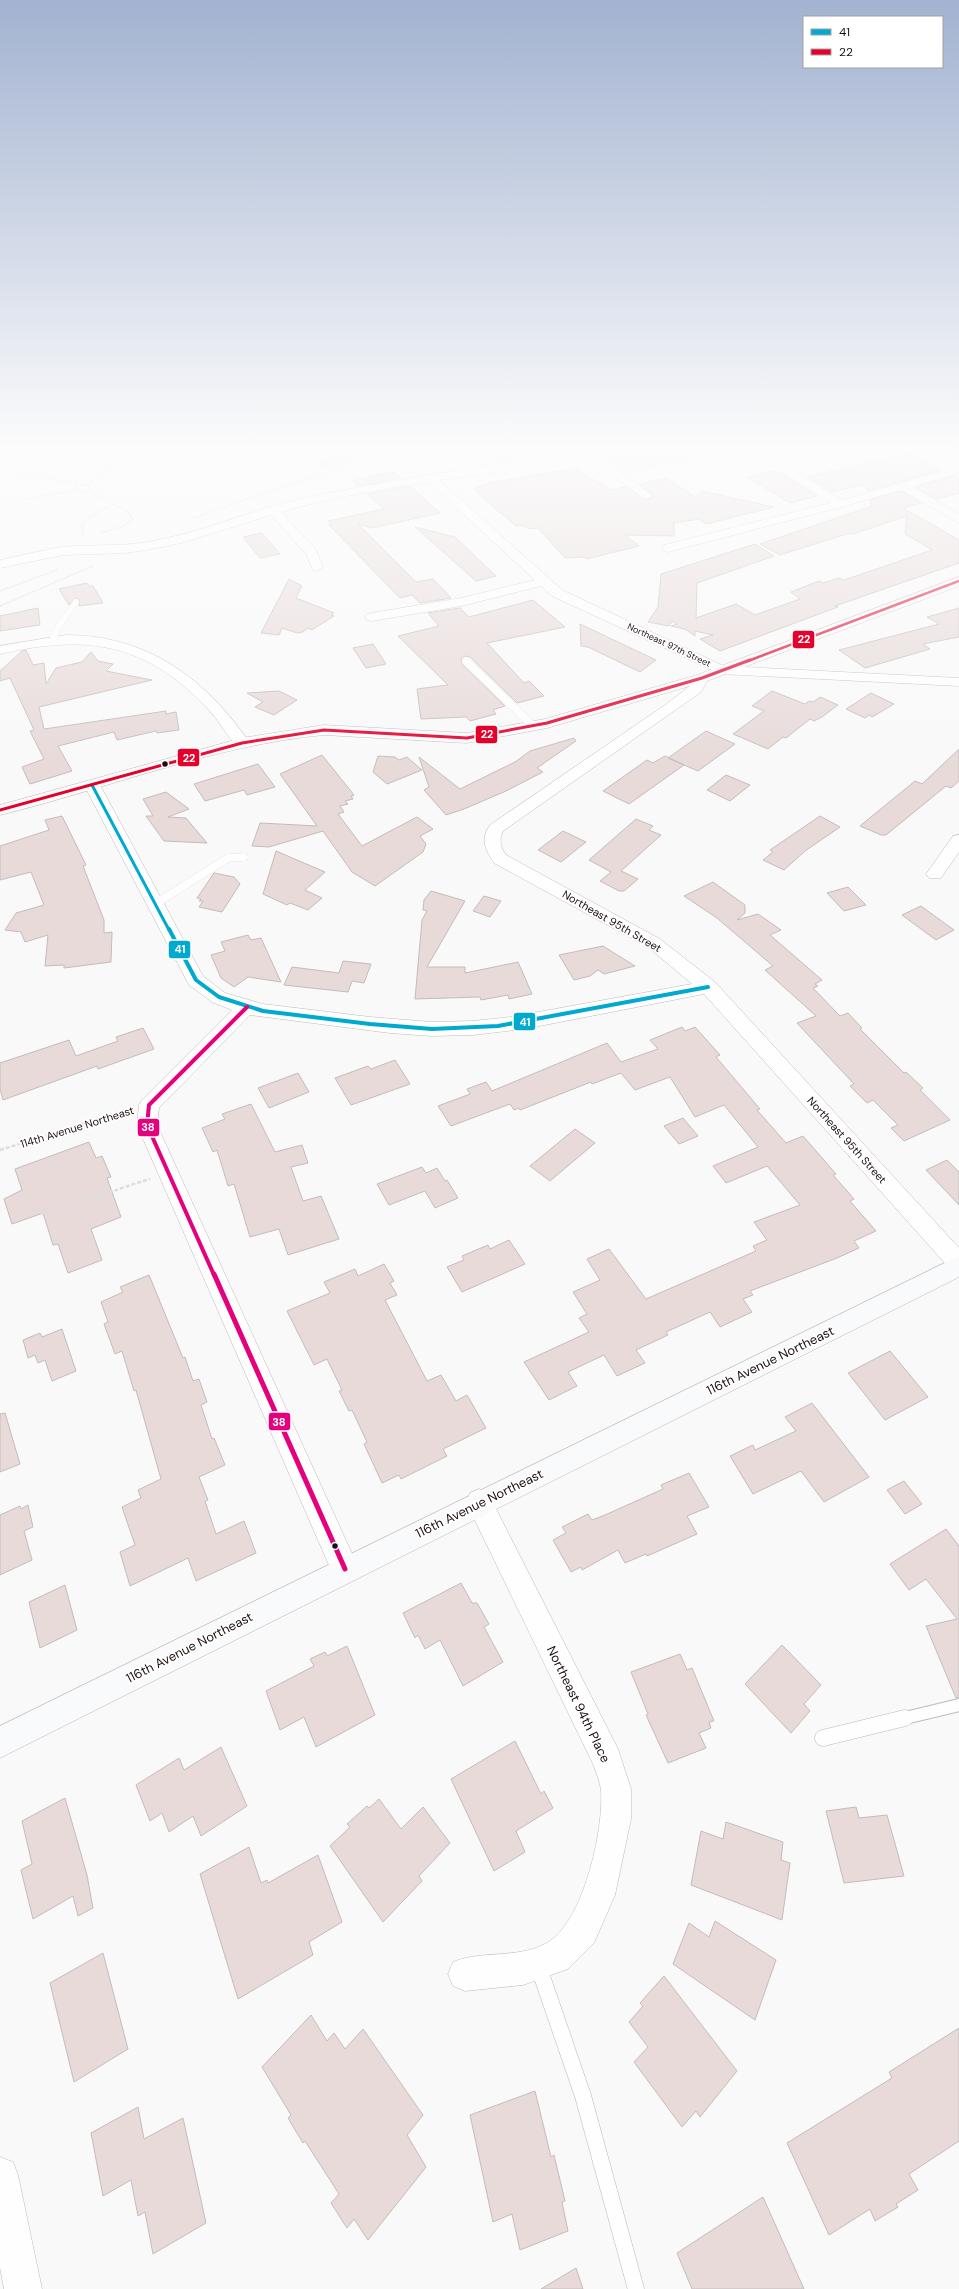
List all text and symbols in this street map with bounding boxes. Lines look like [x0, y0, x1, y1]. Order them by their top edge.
legend [803, 16, 943, 68]
text: 41 [839, 24, 850, 40]
text: 22 [839, 44, 853, 60]
street label: Northeast 97th Street [625, 620, 713, 670]
line badge: 22 [792, 630, 815, 649]
text: 22 [798, 632, 810, 646]
line badge: 22 [475, 725, 498, 744]
text: 22 [481, 727, 493, 741]
line badge: 22 [177, 748, 200, 767]
text: 22 [183, 751, 195, 765]
unlabelled marker [160, 759, 170, 769]
street label: Northeast 95th Street [560, 887, 664, 955]
line badge: 41 [168, 940, 191, 959]
text: 41 [174, 942, 186, 956]
line badge: 41 [513, 1012, 536, 1031]
text: 41 [519, 1015, 531, 1029]
street label: Northeast 95th Street [804, 1094, 890, 1186]
street label: 114th Avenue Northeast [19, 1103, 135, 1151]
line badge: 38 [137, 1118, 160, 1137]
text: 38 [141, 1120, 155, 1134]
street label: 116th Avenue Northeast [704, 1322, 837, 1399]
line badge: 38 [268, 1412, 291, 1431]
text: 38 [272, 1415, 286, 1429]
street label: 116th Avenue Northeast [413, 1465, 546, 1542]
unlabelled marker [330, 1541, 340, 1551]
street label: 116th Avenue Northeast [123, 1608, 255, 1687]
street label: Northeast 94th Place [543, 1643, 614, 1765]

